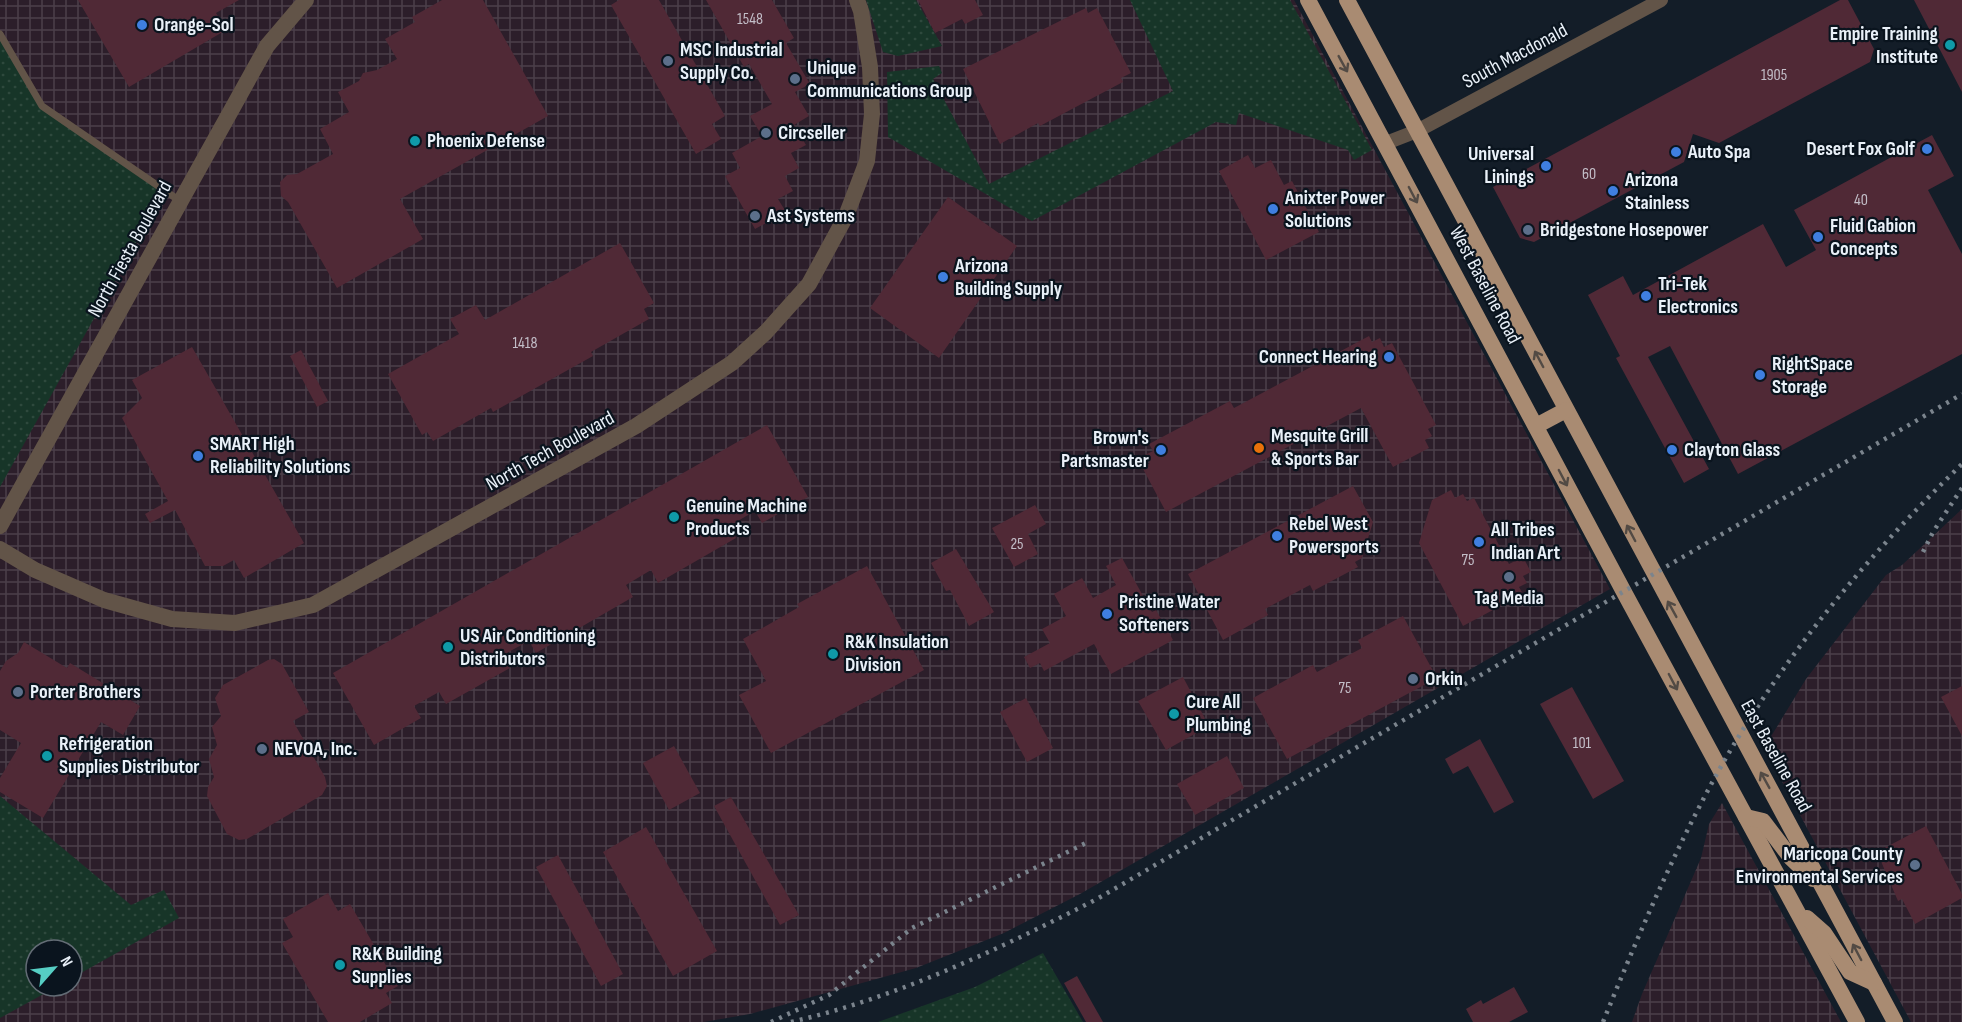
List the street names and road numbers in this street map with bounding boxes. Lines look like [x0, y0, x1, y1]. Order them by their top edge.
street label: South Macdonald [1458, 18, 1572, 94]
street label: North Fiesta Boulevard [83, 177, 177, 321]
street label: West Baseline Road [1444, 222, 1526, 348]
street label: North Tech Boulevard [482, 406, 618, 496]
street label: East Baseline Road [1735, 696, 1817, 816]

